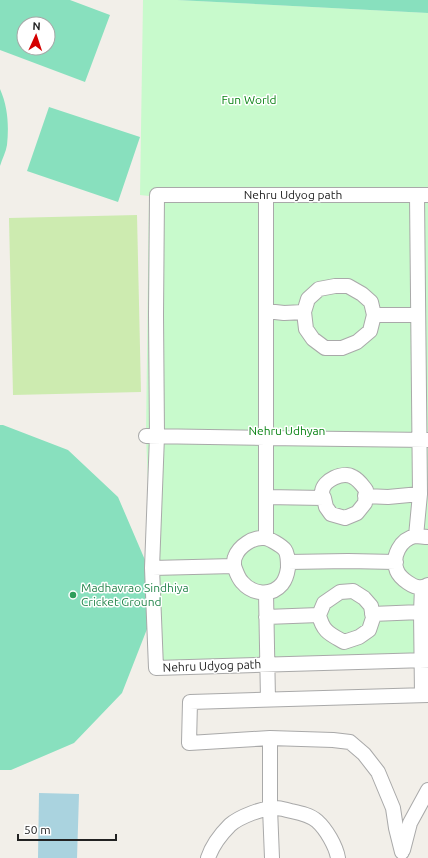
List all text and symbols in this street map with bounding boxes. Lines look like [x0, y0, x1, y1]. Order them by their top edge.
north arrow [16, 16, 56, 56]
text: N [32, 20, 41, 32]
park label: Fun World [221, 93, 277, 106]
street label: Nehru Udyog path [244, 188, 342, 201]
park label: Nehru Udhyan [249, 424, 325, 437]
place label: Madhavrao Sindhiya Cricket Ground [81, 581, 189, 608]
marker: Madhavrao Sindhiya Cricket Ground [68, 590, 78, 600]
street label: Nehru Udyog path [162, 657, 261, 674]
scale bar [18, 816, 116, 842]
text: 50 m [24, 823, 51, 836]

